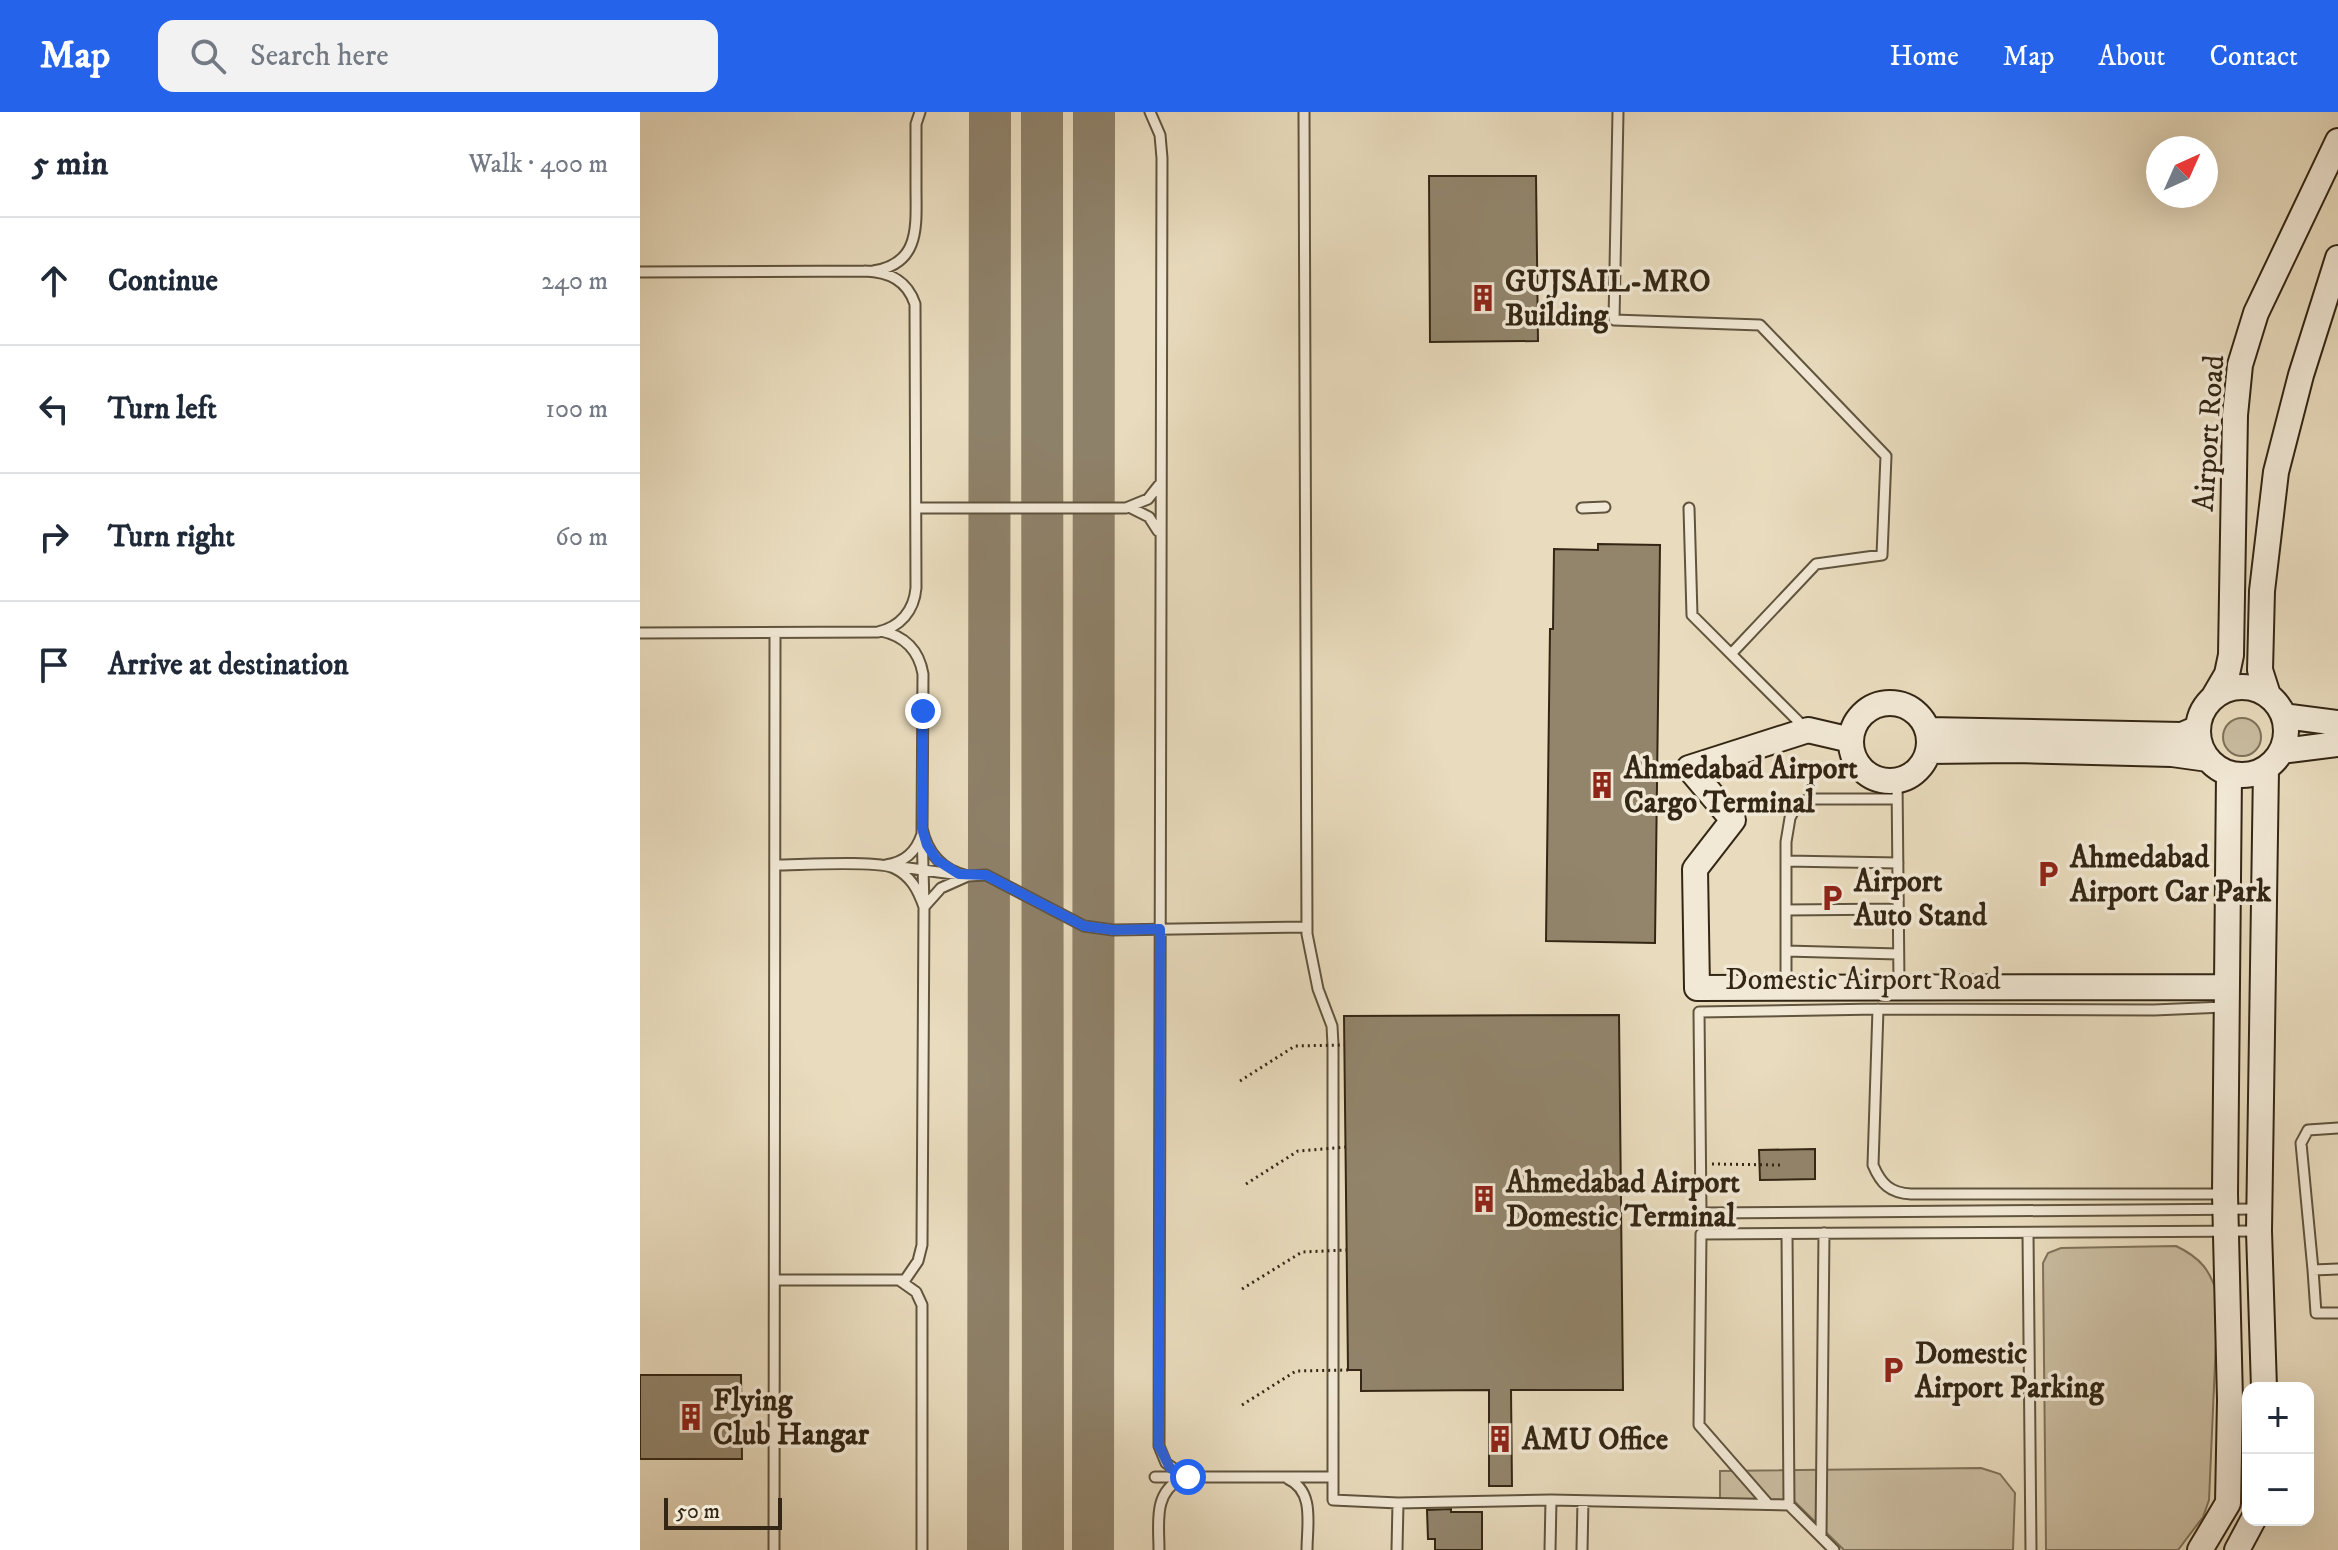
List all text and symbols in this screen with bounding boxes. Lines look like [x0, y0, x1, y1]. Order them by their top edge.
search box [158, 20, 718, 92]
text: Map [40, 32, 110, 80]
icon: search [186, 34, 230, 78]
text: Search here [250, 38, 389, 75]
text: Home [1890, 39, 1959, 74]
text: Map [2003, 39, 2054, 74]
text: About [2098, 39, 2165, 74]
text: Contact [2209, 39, 2298, 74]
north arrow [2146, 136, 2218, 208]
text: 5 min [32, 143, 108, 185]
text: Walk · 400 m [469, 148, 608, 181]
icon: ahead [32, 259, 76, 303]
text: Continue [108, 263, 218, 300]
place label: GUJSAIL-MRO Building [1505, 264, 1711, 335]
text: 240 m [541, 265, 608, 298]
building icon: GUJSAIL-MRO Building [1468, 283, 1498, 313]
street label: Airport Road [2186, 354, 2233, 513]
icon: left [32, 387, 76, 431]
text: Turn left [108, 391, 217, 428]
text: 100 m [545, 393, 608, 426]
icon: right [32, 515, 76, 559]
text: Turn right [108, 519, 235, 556]
text: 60 m [555, 521, 608, 554]
icon: arrive [32, 643, 76, 687]
text: Arrive at destination [108, 647, 349, 684]
route end [905, 693, 941, 729]
place label: Ahmedabad Airport Cargo Terminal [1623, 751, 1858, 822]
building icon: Ahmedabad Airport Cargo Terminal [1587, 770, 1617, 800]
place label: Ahmedabad Airport Car Park [2069, 840, 2272, 911]
parking icon: Ahmedabad Airport Car Park [2033, 859, 2063, 889]
place label: Airport Auto Stand [1853, 864, 1988, 935]
parking icon: Airport Auto Stand [1817, 883, 1847, 913]
street label: Domestic Airport Road [1725, 962, 2001, 999]
place label: Ahmedabad Airport Domestic Terminal [1505, 1165, 1740, 1236]
building icon: Ahmedabad Airport Domestic Terminal [1469, 1184, 1499, 1214]
place label: Domestic Airport Parking [1914, 1336, 2105, 1407]
parking icon: Domestic Airport Parking [1878, 1355, 1908, 1385]
map controls [2242, 1382, 2314, 1526]
button: + [2242, 1382, 2314, 1454]
place label: Flying Club Hangar [713, 1383, 870, 1454]
building icon: Flying Club Hangar [676, 1402, 706, 1432]
place label: AMU Office [1521, 1422, 1669, 1459]
building icon: AMU Office [1485, 1424, 1515, 1454]
button: − [2242, 1454, 2314, 1526]
route start [1170, 1459, 1206, 1495]
scale bar [664, 1494, 782, 1530]
text: 50 m [676, 1498, 720, 1525]

